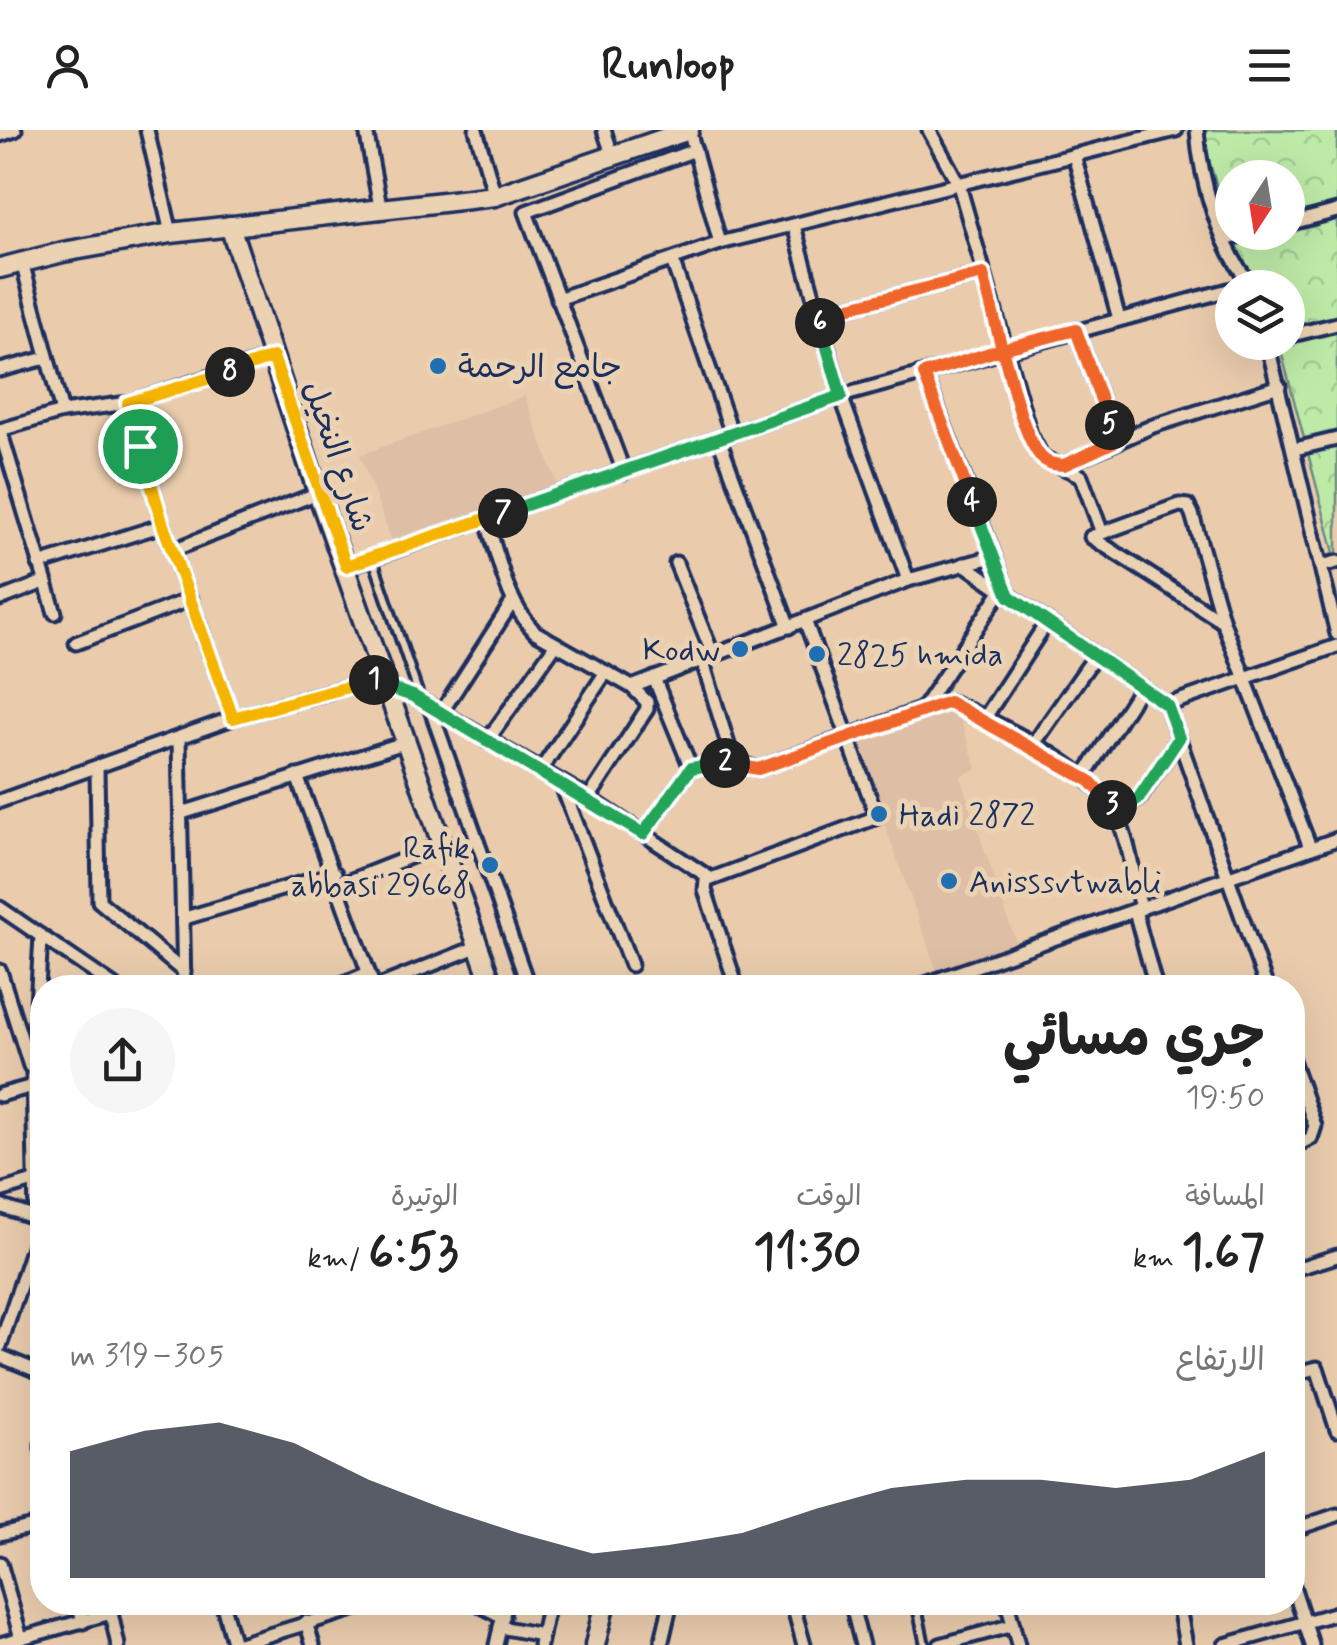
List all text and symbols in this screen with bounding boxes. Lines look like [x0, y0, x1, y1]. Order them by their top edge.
text: Runloop [601, 36, 736, 95]
icon: person [40, 38, 95, 93]
icon: menu [1242, 38, 1297, 93]
north arrow [1215, 160, 1305, 250]
map controls [1215, 160, 1305, 360]
button: layers [1215, 270, 1305, 360]
pin: 6 [795, 298, 845, 348]
text: 6 [813, 304, 827, 341]
pin: 8 [205, 347, 255, 397]
place label: جامع الرحمة [458, 347, 622, 389]
text: 8 [222, 353, 238, 390]
marker: جامع الرحمة [427, 355, 449, 377]
street label: شارع النخيل [292, 375, 383, 538]
pin: 5 [1085, 400, 1135, 450]
pin [98, 404, 183, 489]
text: 5 [1102, 406, 1118, 443]
icon: arrive [113, 419, 168, 474]
pin: 4 [947, 477, 997, 527]
text: 4 [964, 483, 980, 520]
pin: 7 [478, 488, 528, 538]
text: 7 [495, 494, 512, 531]
place label: Kodw [642, 630, 720, 672]
place label: 2825 hmida [837, 635, 1003, 677]
marker: Kodw [729, 638, 751, 660]
marker: 2825 hmida [806, 643, 828, 665]
pin: 1 [349, 655, 399, 705]
text: 1 [368, 661, 380, 698]
pin: 2 [700, 738, 750, 788]
text: 2 [718, 744, 732, 781]
pin: 3 [1087, 780, 1137, 830]
text: 3 [1106, 786, 1118, 823]
place label: Hadi 2872 [899, 795, 1035, 837]
marker: Hadi 2872 [868, 803, 890, 825]
place label: Rafik abbasi 29668 [291, 828, 470, 907]
marker: Rafik abbasi 29668 [479, 854, 501, 876]
place label: Anisssvtwabli [969, 862, 1161, 904]
marker: Anisssvtwabli [938, 870, 960, 892]
text: جري مسائي [1003, 1003, 1265, 1075]
button: share [70, 1008, 175, 1113]
text: 19:50 [1186, 1077, 1265, 1119]
text: الوتيرة [391, 1179, 458, 1216]
text: الوقت [796, 1179, 862, 1216]
text: المسافة [1185, 1179, 1265, 1216]
text: 6:53 [368, 1220, 458, 1286]
text: 11:30 [753, 1220, 862, 1286]
text: 1.67 [1182, 1220, 1265, 1286]
text: /km [308, 1241, 368, 1278]
text: km [1133, 1241, 1182, 1278]
text: 305–319 m [70, 1335, 224, 1377]
text: الارتفاع [1175, 1340, 1265, 1382]

